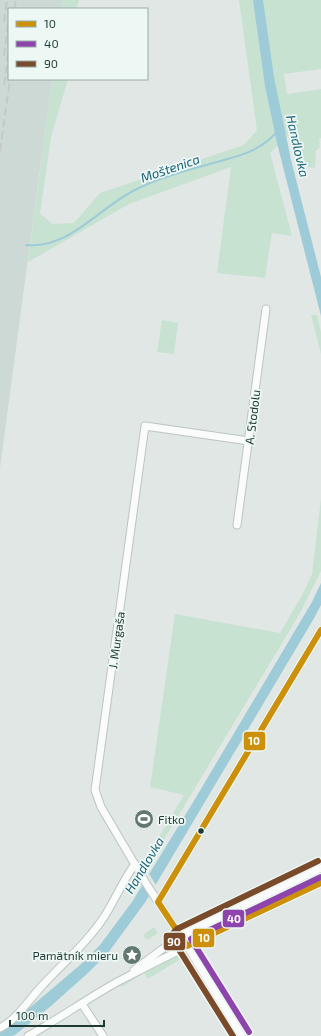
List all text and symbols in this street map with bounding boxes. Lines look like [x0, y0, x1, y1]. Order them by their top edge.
legend [8, 8, 148, 80]
text: 10 [44, 16, 56, 30]
text: 40 [44, 36, 59, 50]
text: 90 [44, 56, 58, 70]
water label: Handlovka [283, 113, 313, 179]
water label: Moštenica [138, 150, 202, 186]
street label: A. Stodolu [242, 389, 262, 445]
street label: J. Murgaša [105, 611, 127, 669]
line badge: 10 [243, 731, 266, 751]
text: 10 [248, 734, 260, 747]
sports icon: Fitko [133, 808, 155, 830]
place label: Fitko [158, 812, 185, 826]
unlabelled marker [196, 826, 206, 836]
water label: Handlovka [121, 834, 167, 896]
line badge: 40 [222, 909, 245, 928]
text: 40 [227, 912, 241, 925]
line badge: 10 [192, 928, 215, 948]
text: 10 [198, 931, 210, 944]
line badge: 90 [163, 932, 186, 951]
text: 90 [167, 935, 181, 948]
place icon: Pamätník mieru [121, 944, 143, 966]
place label: Pamätník mieru [32, 948, 118, 962]
scale bar [10, 1002, 104, 1028]
text: 100 m [16, 1008, 48, 1022]

